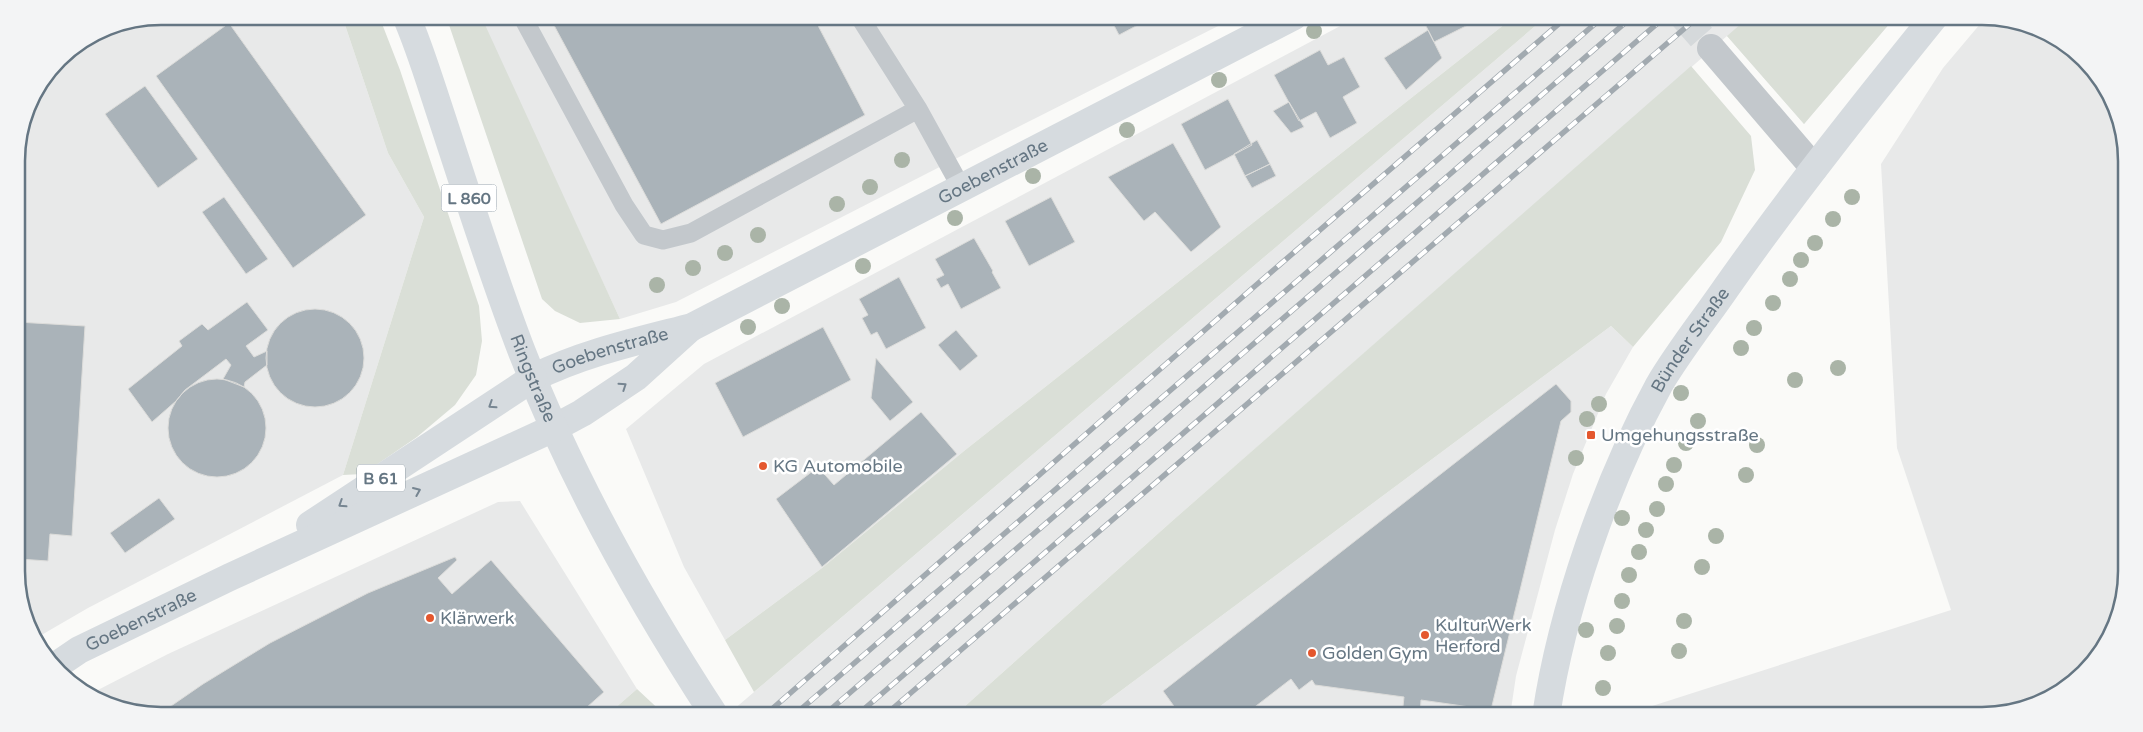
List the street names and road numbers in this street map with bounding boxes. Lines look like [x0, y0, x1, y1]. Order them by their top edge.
street label: Goebenstraße [934, 134, 1052, 209]
road number: L 860 [442, 184, 496, 212]
street label: Bünder Straße [1646, 283, 1734, 396]
street label: Goebenstraße [548, 322, 671, 379]
street label: Ringstraße [505, 331, 561, 426]
road number: B 61 [357, 464, 405, 492]
street label: Goebenstraße [82, 584, 200, 656]

